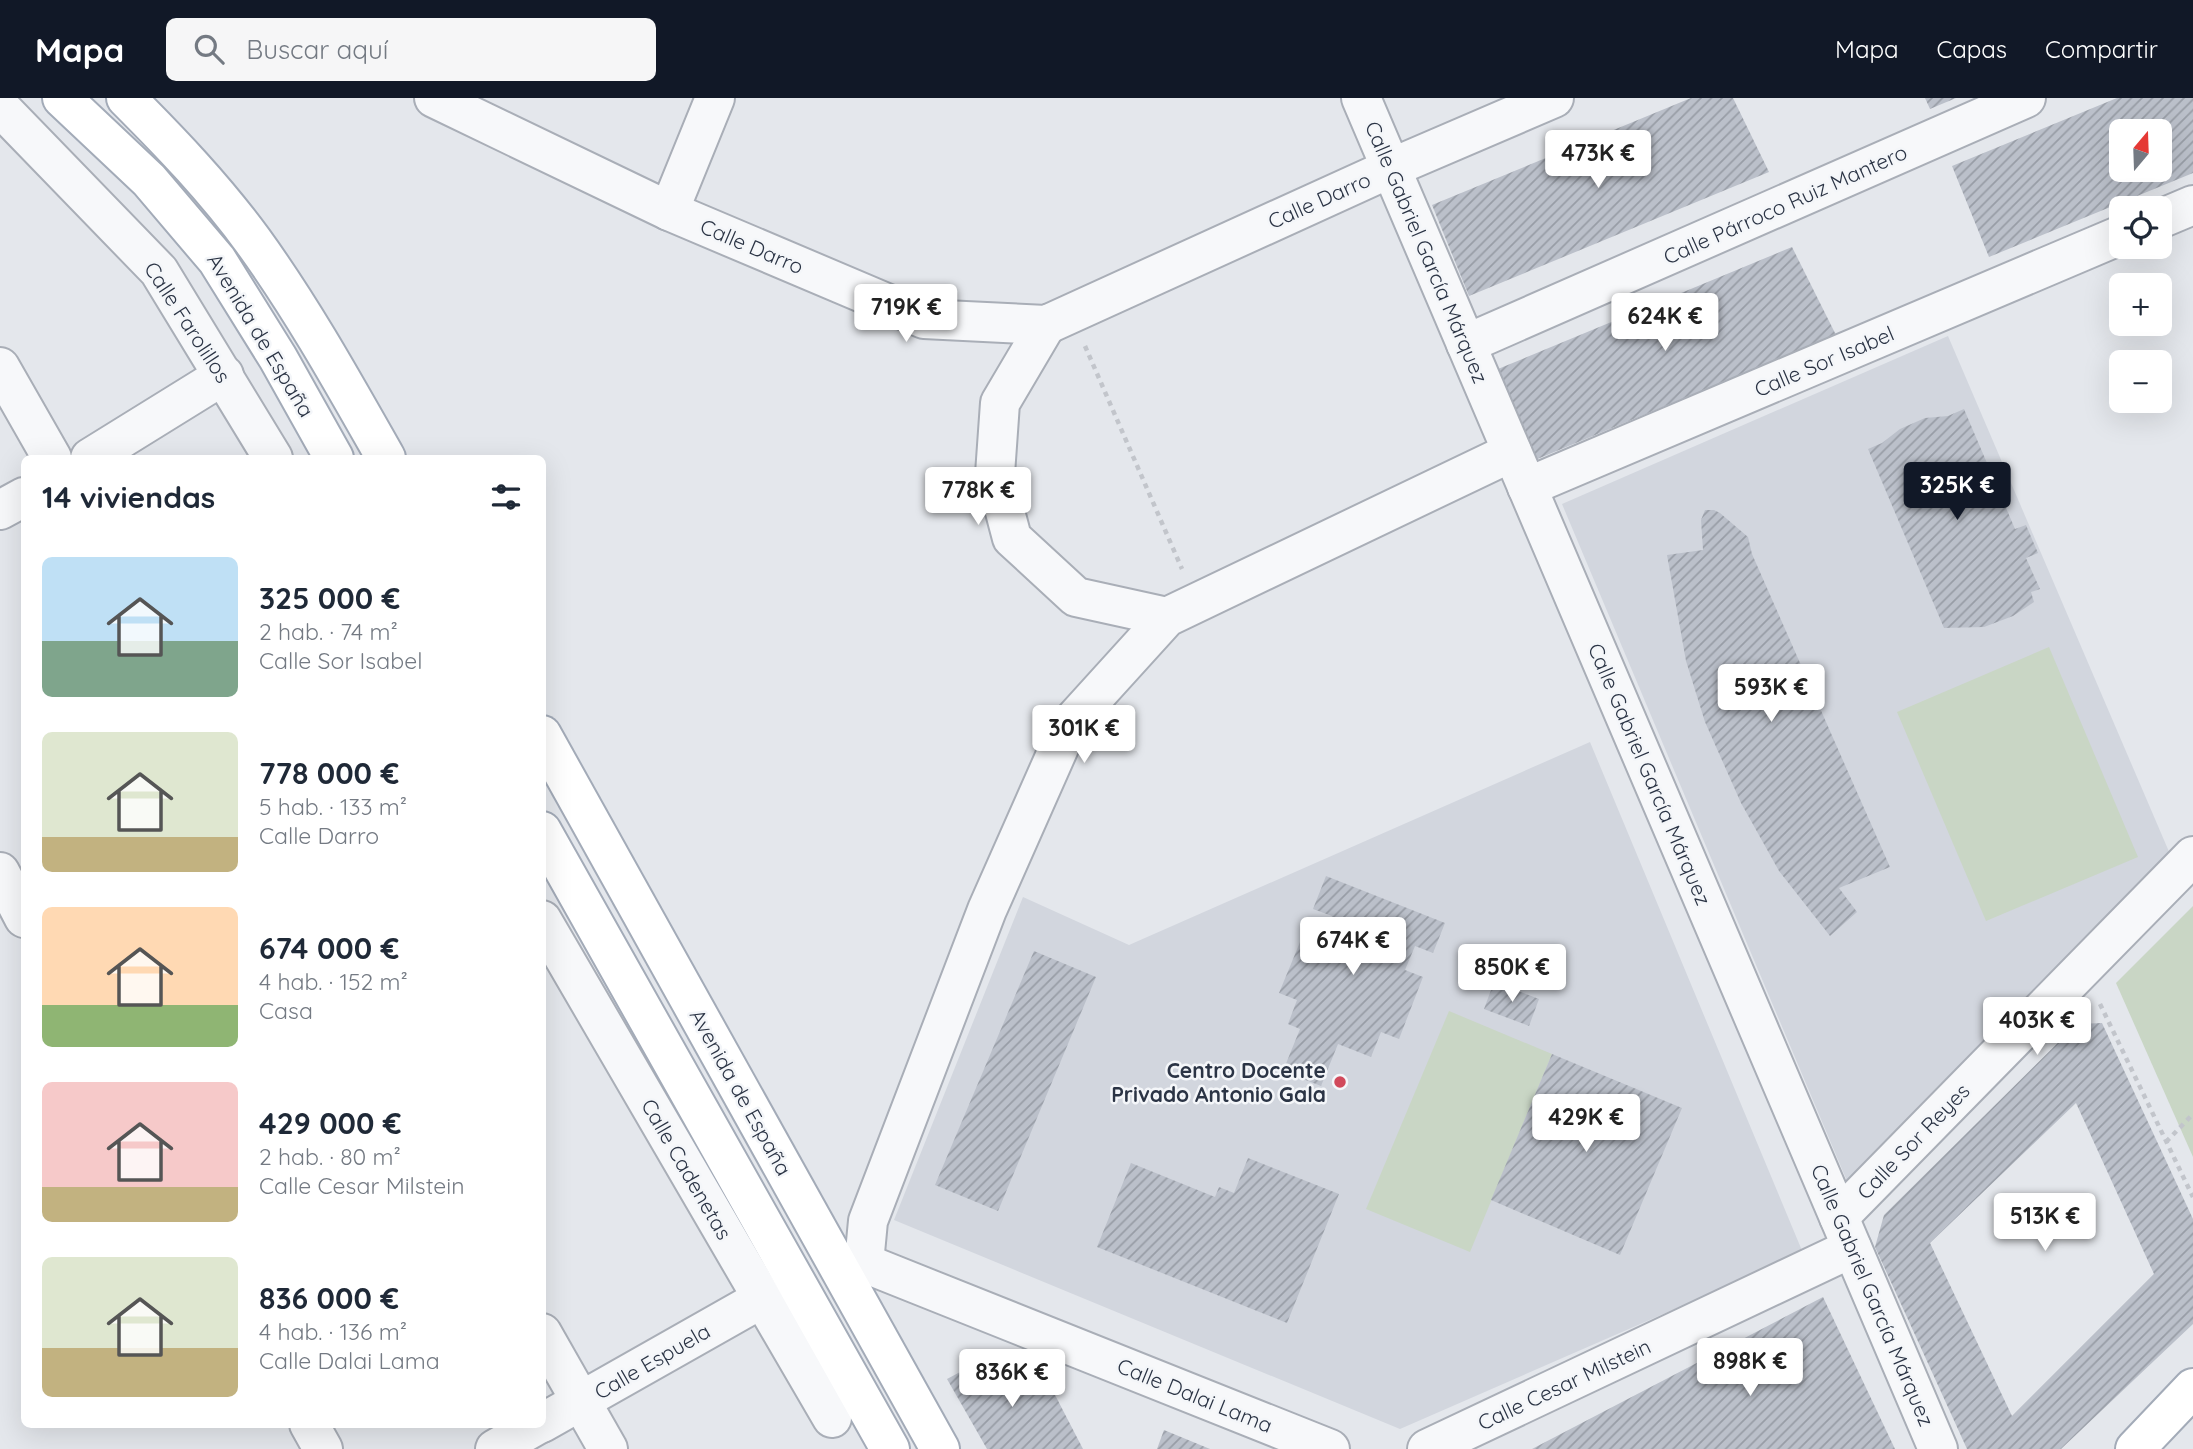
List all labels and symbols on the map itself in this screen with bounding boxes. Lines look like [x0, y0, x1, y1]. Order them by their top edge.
street label: Calle Gabriel García Márquez [1360, 117, 1494, 387]
north arrow [2109, 119, 2172, 182]
pin: 473K € [1541, 130, 1655, 190]
street label: Calle Párroco Ruiz Mantero [1659, 138, 1911, 270]
street label: Calle Darro [1264, 166, 1374, 234]
street label: Calle Darro [696, 213, 808, 279]
street label: Avenida de España [202, 249, 320, 421]
street label: Calle Farolillos [139, 257, 237, 387]
pin: 719K € [849, 285, 963, 344]
pin: 624K € [1608, 294, 1722, 353]
street label: Calle Sor Isabel [1750, 320, 1898, 402]
pin: 325K € [1900, 462, 2014, 522]
pin: 778K € [921, 468, 1035, 527]
street label: Calle Gabriel García Márquez [1583, 639, 1717, 909]
pin: 593K € [1714, 664, 1828, 724]
pin: 301K € [1027, 706, 1141, 765]
pin: 674K € [1296, 918, 1410, 977]
pin: 850K € [1455, 944, 1569, 1004]
pin: 403K € [1980, 998, 2094, 1057]
street label: Avenida de España [685, 1004, 797, 1180]
place label: Centro Docente Privado Antonio Gala [1111, 1057, 1326, 1107]
marker: Centro Docente Privado Antonio Gala [1332, 1074, 1348, 1090]
street label: Calle Sor Reyes [1851, 1078, 1975, 1204]
street label: Calle Cadenetas [636, 1094, 738, 1244]
pin: 429K € [1529, 1094, 1643, 1154]
street label: Calle Gabriel García Márquez [1806, 1160, 1940, 1430]
pin: 513K € [1988, 1194, 2102, 1253]
street label: Calle Espuela [589, 1317, 715, 1405]
street label: Calle Cesar Milstein [1473, 1333, 1655, 1435]
pin: 898K € [1693, 1338, 1807, 1398]
pin: 836K € [955, 1350, 1069, 1409]
street label: Calle Dalai Lama [1114, 1352, 1276, 1438]

